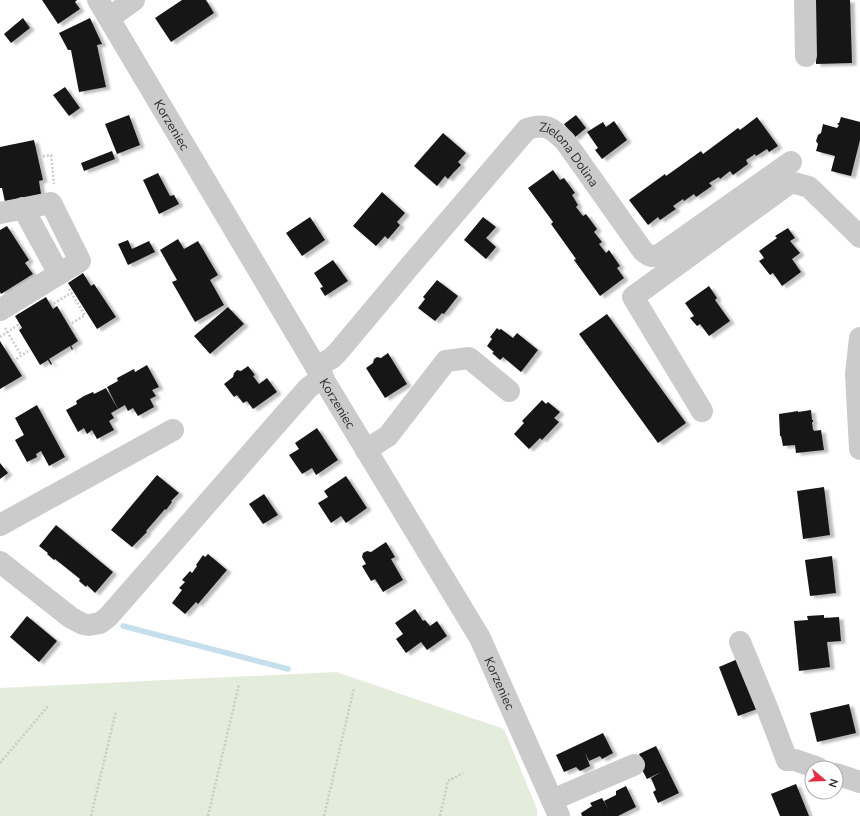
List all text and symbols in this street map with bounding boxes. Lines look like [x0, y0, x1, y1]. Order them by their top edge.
street label: Korzeniec [149, 96, 193, 154]
street label: Zielona Dolina [538, 118, 603, 191]
street label: Korzeniec [315, 375, 359, 432]
street label: Korzeniec [480, 654, 519, 713]
north arrow [804, 760, 844, 800]
text: N [825, 777, 841, 789]

